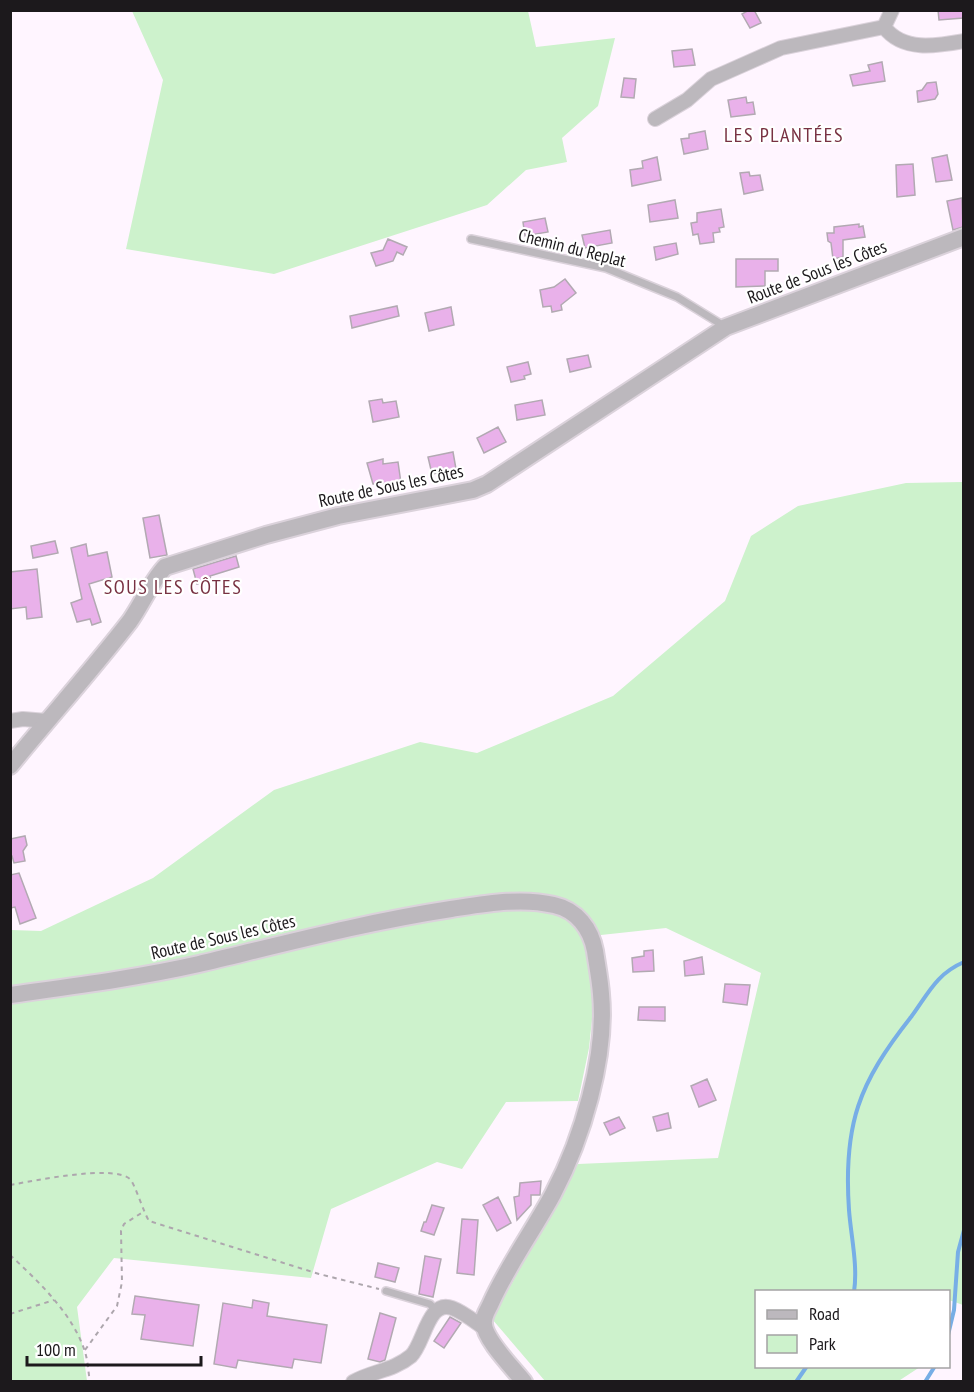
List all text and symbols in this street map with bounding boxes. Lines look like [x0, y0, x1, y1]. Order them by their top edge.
district label: LES PLANTÉES [724, 122, 844, 148]
street label: Chemin du Replat [516, 223, 628, 272]
street label: Route de Sous les Côtes [744, 234, 890, 309]
street label: Route de Sous les Côtes [317, 459, 465, 512]
district label: SOUS LES CÔTES [104, 574, 242, 600]
street label: Route de Sous les Côtes [149, 909, 297, 964]
legend [755, 1290, 950, 1368]
text: Road [809, 1302, 840, 1325]
scale bar [27, 1329, 201, 1367]
text: Park [809, 1332, 836, 1355]
text: 100 m [36, 1338, 76, 1361]

